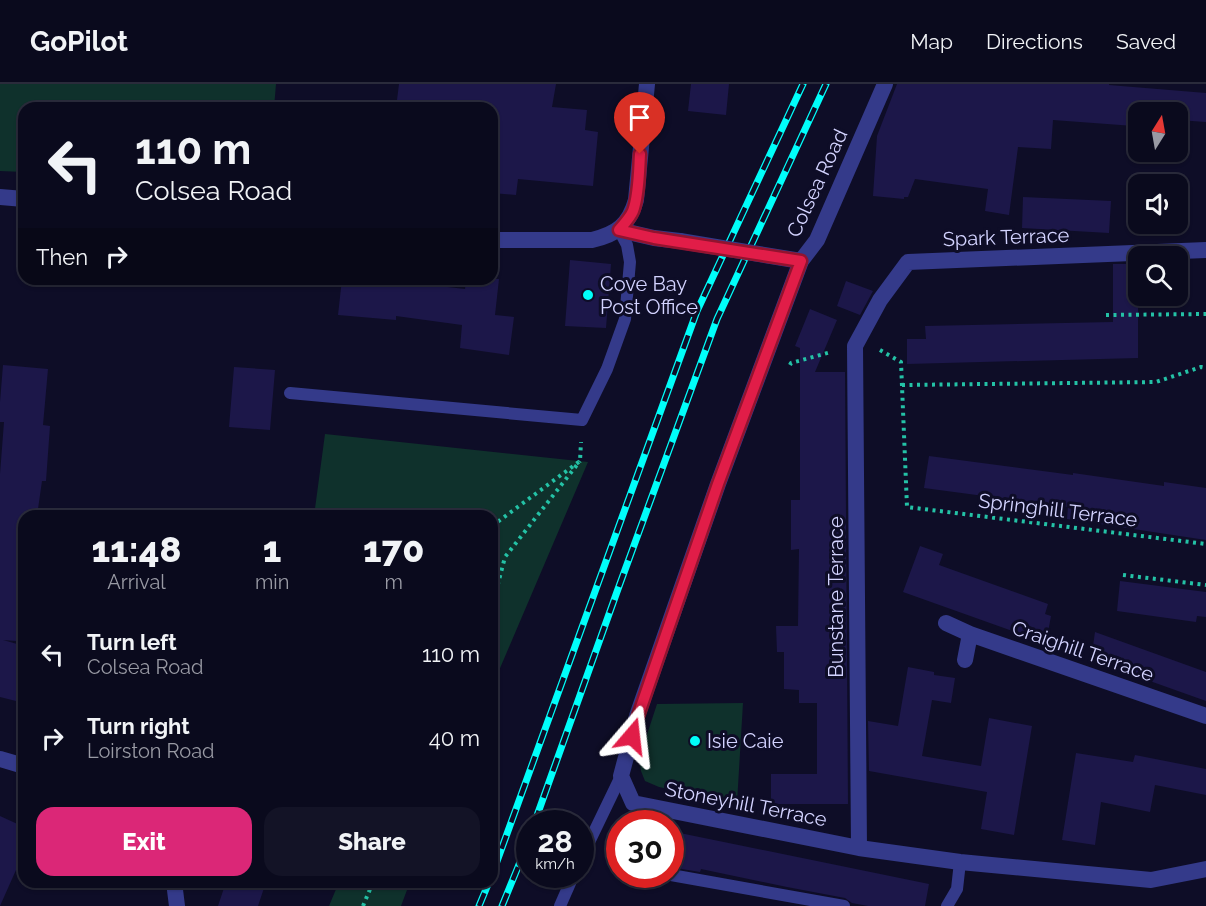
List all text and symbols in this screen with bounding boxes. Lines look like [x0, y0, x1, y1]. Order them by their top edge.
text: GoPilot [30, 25, 128, 58]
text: Map [910, 29, 953, 54]
text: Directions [986, 29, 1083, 54]
text: Saved [1116, 29, 1176, 54]
pin [614, 92, 665, 154]
icon: arrive [623, 101, 656, 134]
north arrow [1128, 102, 1188, 162]
map controls [1128, 102, 1188, 306]
text: 110 m [135, 125, 251, 174]
street label: Colsea Road [782, 125, 852, 241]
icon: left [36, 126, 114, 204]
button: sound [1128, 174, 1188, 234]
text: Colsea Road [135, 175, 292, 206]
street label: Spark Terrace [942, 223, 1070, 251]
icon: right [100, 240, 133, 273]
text: Then [36, 244, 88, 270]
button: search [1128, 246, 1188, 306]
place label: Cove Bay Post Office [600, 272, 698, 319]
marker: Cove Bay Post Office [581, 288, 595, 302]
street label: Springhill Terrace [977, 488, 1139, 532]
street label: Bunstane Terrace [824, 516, 848, 678]
text: 11:48 [92, 528, 181, 570]
text: 1 [263, 528, 281, 570]
text: 170 [363, 528, 424, 570]
text: Arrival [107, 570, 166, 594]
text: min [255, 570, 289, 594]
text: m [384, 570, 403, 594]
street label: Craighill Terrace [1009, 616, 1157, 687]
text: Turn left [87, 629, 177, 655]
icon: left [36, 638, 69, 671]
text: 110 m [422, 641, 480, 667]
text: Colsea Road [87, 655, 203, 679]
position arrow [600, 704, 664, 768]
text: Turn right [87, 713, 190, 739]
icon: right [36, 722, 69, 755]
text: 40 m [429, 725, 480, 751]
place label: Isie Caie [707, 729, 784, 753]
marker: Isie Caie [688, 734, 702, 748]
text: Loirston Road [87, 739, 215, 763]
street label: Stoneyhill Terrace [663, 777, 829, 832]
button: Exit [36, 807, 252, 876]
button: Share [264, 807, 480, 876]
speed limit sign: 30 [606, 810, 684, 888]
text: 28 [537, 824, 573, 859]
text: km/h [535, 855, 575, 873]

